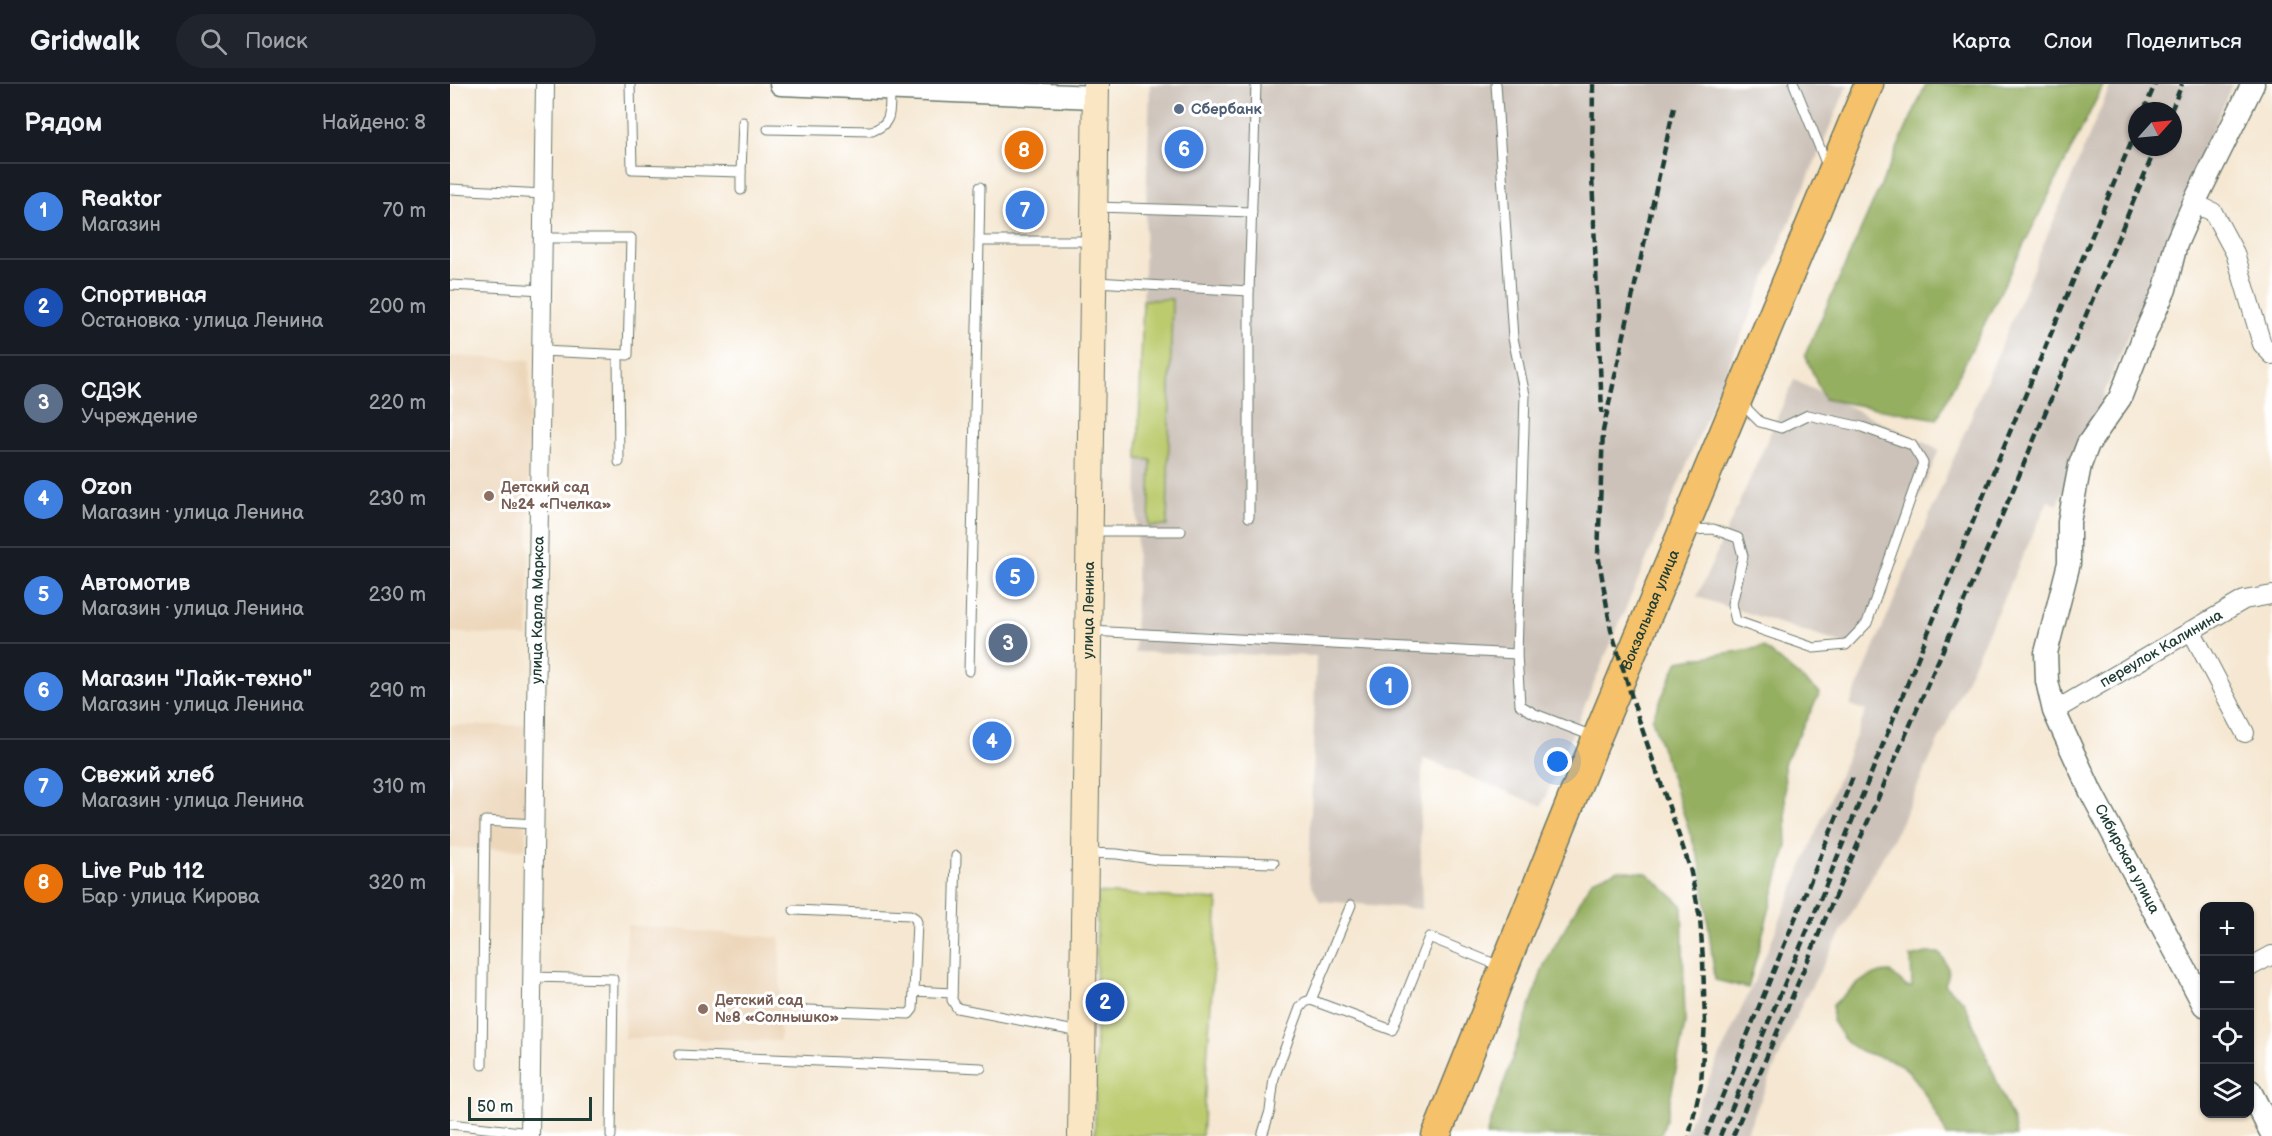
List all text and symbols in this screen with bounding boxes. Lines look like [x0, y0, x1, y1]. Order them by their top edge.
search box [176, 14, 596, 68]
text: Gridwalk [30, 25, 140, 58]
icon: search [197, 25, 230, 58]
text: Поиск [245, 28, 308, 55]
text: Карта [1952, 29, 2011, 54]
text: Слои [2044, 29, 2093, 54]
text: Поделиться [2126, 29, 2242, 54]
place label: Сбербанк [1191, 100, 1263, 119]
marker: Сбербанк [1172, 102, 1186, 116]
north arrow [2128, 102, 2182, 156]
text: Рядом [24, 108, 102, 139]
text: Найдено: 8 [322, 111, 426, 135]
pin: 6 [1164, 126, 1204, 172]
pin: 8 [1004, 128, 1044, 172]
text: Reaktor [81, 186, 162, 213]
pin: 7 [1006, 188, 1044, 232]
text: 1 [39, 199, 48, 223]
text: 70 m [382, 199, 426, 223]
text: Магазин [81, 213, 161, 237]
text: Спортивная [81, 282, 207, 309]
text: 2 [38, 295, 49, 319]
text: 200 m [369, 295, 426, 319]
text: Остановка · улица Ленина [81, 309, 324, 333]
text: СДЭК [81, 378, 141, 405]
text: 3 [38, 391, 49, 415]
text: 220 m [369, 391, 426, 415]
text: Учреждение [81, 405, 198, 429]
text: Ozon [81, 474, 132, 501]
place label: Детский сад №24 «Пчелка» [501, 478, 612, 514]
text: 4 [38, 487, 49, 511]
text: 230 m [369, 487, 426, 511]
marker: Детский сад №24 «Пчелка» [482, 489, 496, 503]
text: Магазин · улица Ленина [81, 501, 304, 525]
street label: улица Карла Маркса [527, 536, 548, 684]
street label: Вокзальная улица [1616, 547, 1684, 673]
pin: 5 [996, 554, 1034, 600]
street label: улица Ленина [1078, 561, 1099, 659]
text: Автомотив [81, 570, 190, 597]
text: 5 [38, 583, 49, 607]
text: 230 m [369, 583, 426, 607]
text: Магазин · улица Ленина [81, 597, 304, 621]
street label: переулок Калинина [2096, 605, 2226, 692]
pin: 3 [988, 620, 1028, 666]
pin: 1 [1370, 664, 1408, 708]
text: Магазин "Лайк-техно" [81, 666, 312, 693]
text: 6 [37, 679, 50, 703]
text: 290 m [369, 679, 426, 703]
text: Магазин · улица Ленина [81, 693, 304, 717]
pin: 4 [972, 718, 1012, 764]
your location [1543, 747, 1572, 776]
text: Свежий хлеб [81, 762, 214, 789]
text: 7 [38, 775, 49, 799]
text: 310 m [372, 775, 426, 799]
text: Магазин · улица Ленина [81, 789, 304, 813]
street label: Сибирская улица [2090, 801, 2164, 917]
text: Live Pub 112 [81, 858, 204, 885]
text: 8 [37, 871, 50, 895]
text: 320 m [368, 871, 426, 895]
text: Бар · улица Кирова [81, 885, 260, 909]
map controls [2200, 902, 2254, 1118]
button: + [2200, 902, 2254, 956]
button: − [2200, 956, 2254, 1010]
pin: 2 [1086, 980, 1124, 1024]
place label: Детский сад №8 «Солнышко» [715, 991, 839, 1027]
marker: Детский сад №8 «Солнышко» [696, 1002, 710, 1016]
button: locate [2200, 1010, 2254, 1064]
button: layers [2200, 1064, 2254, 1118]
scale bar [468, 1094, 592, 1122]
text: 50 m [477, 1098, 513, 1117]

